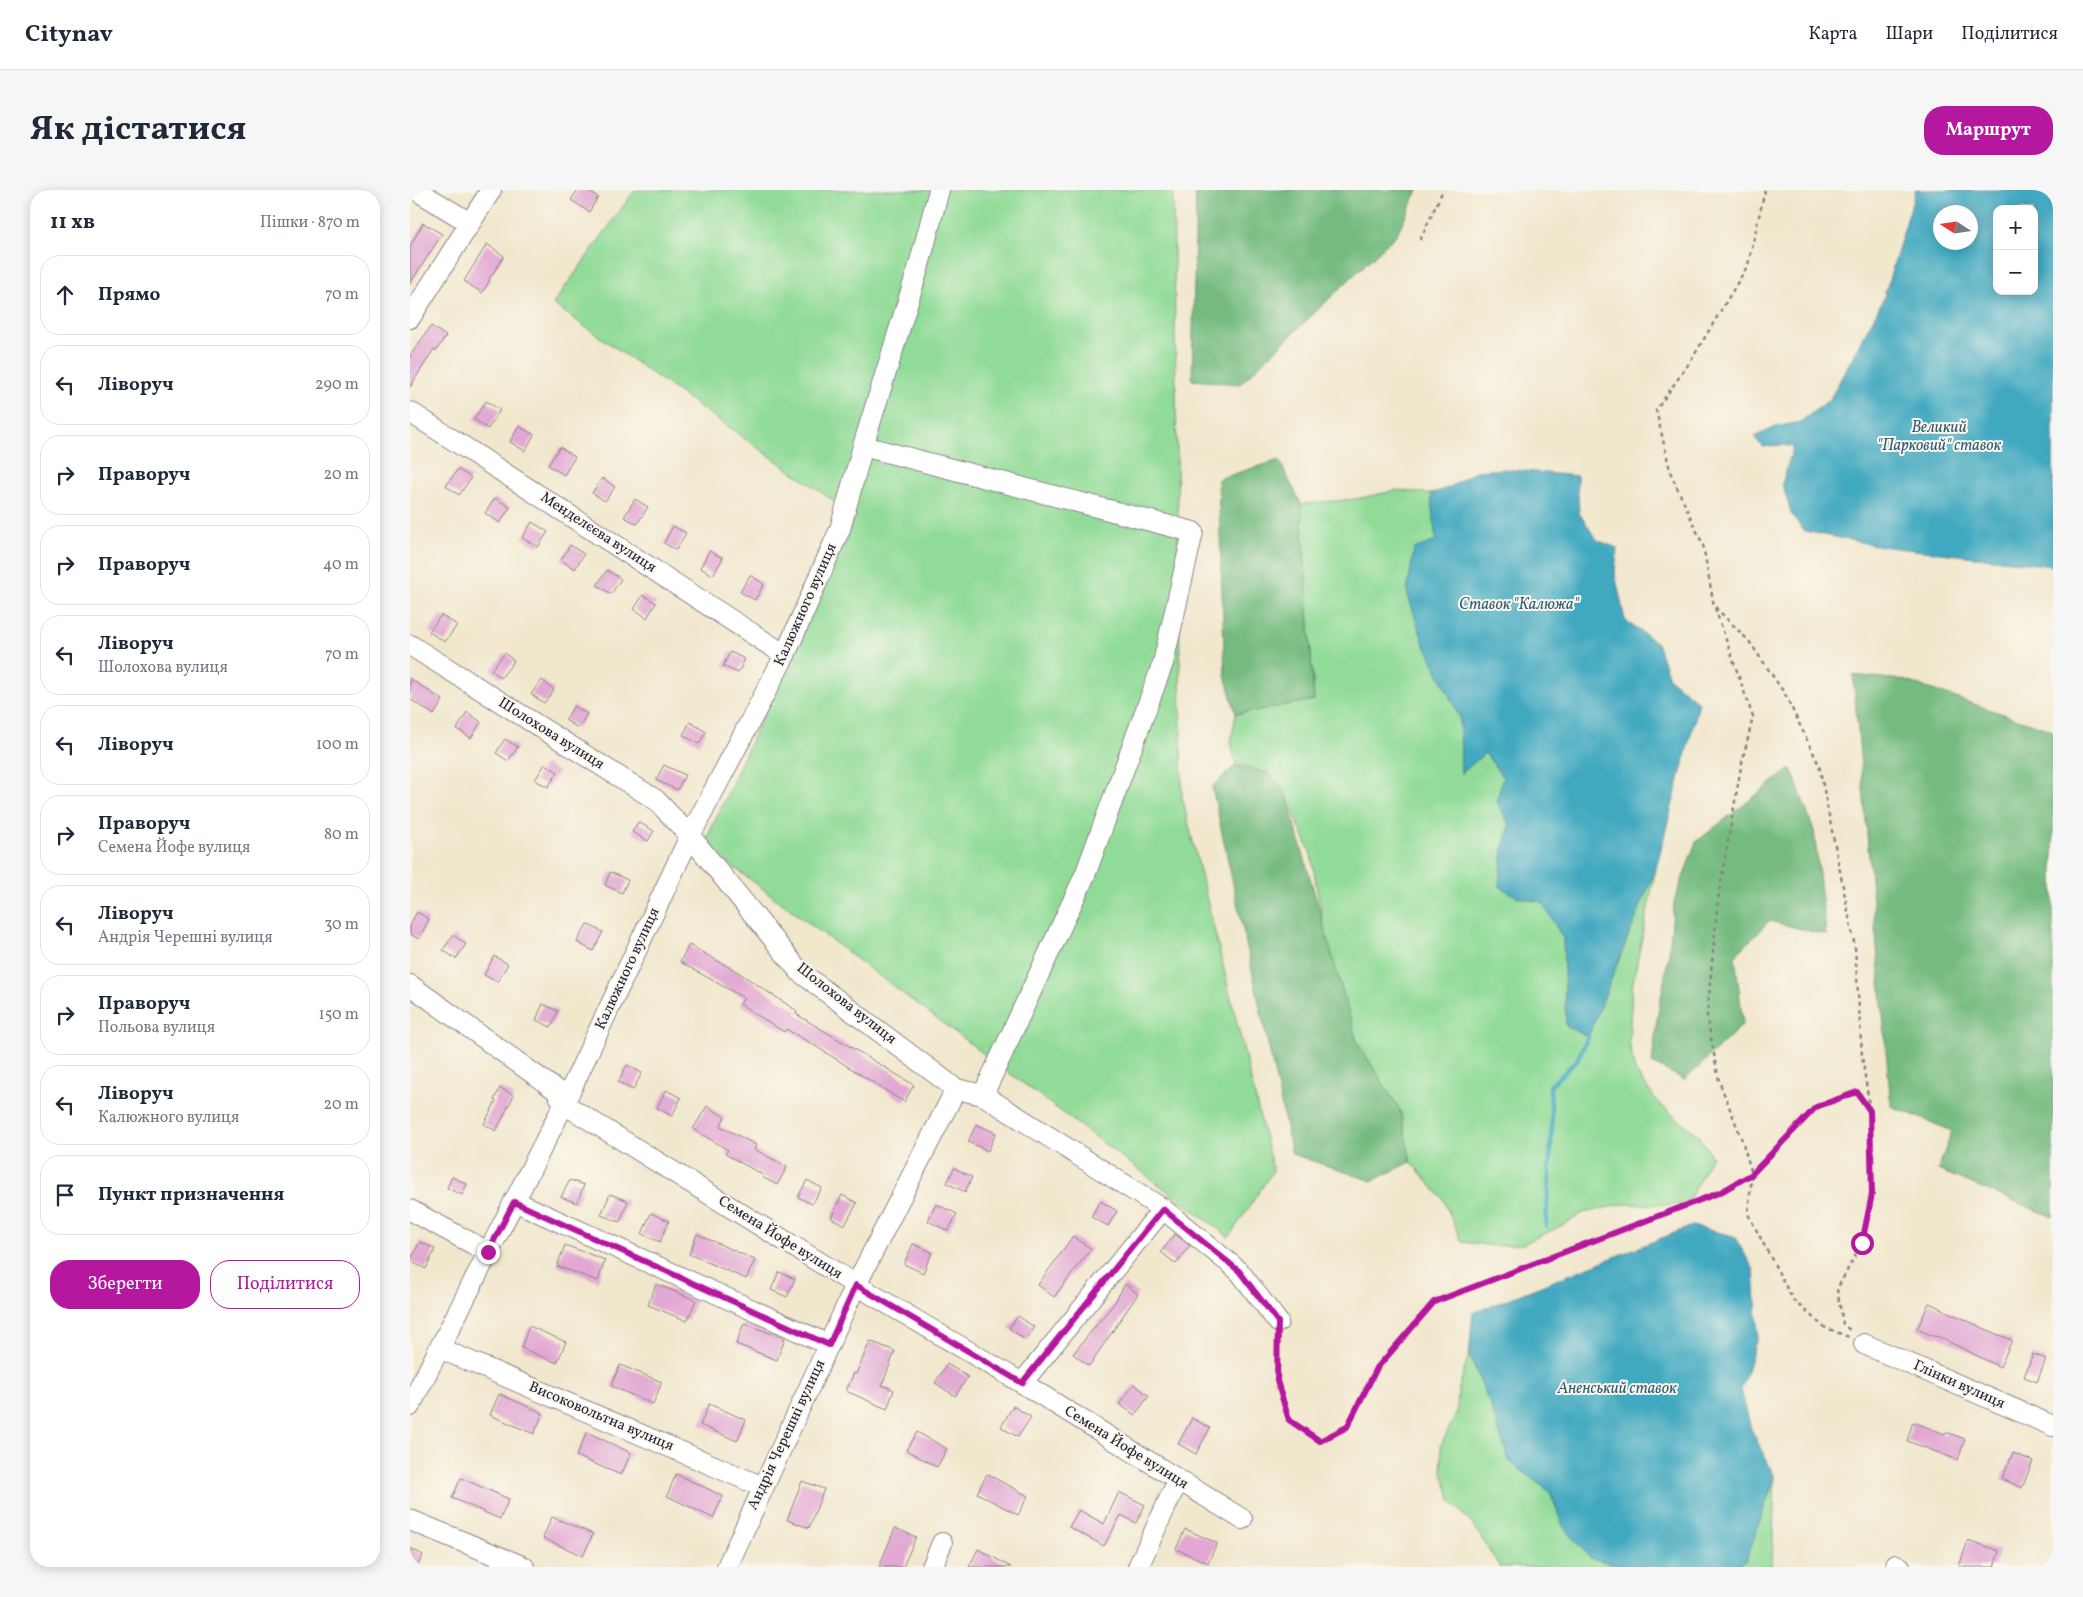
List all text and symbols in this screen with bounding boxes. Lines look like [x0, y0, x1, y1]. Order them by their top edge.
text: Citynav [25, 18, 113, 52]
text: Карта [1809, 22, 1857, 47]
text: Шари [1885, 22, 1933, 47]
text: Поділитися [1961, 22, 2058, 47]
text: Як дістатися [30, 106, 246, 154]
button: Маршрут [1924, 106, 2053, 155]
north arrow [1933, 205, 1978, 250]
map controls [1993, 205, 2038, 295]
button: + [1993, 205, 2038, 250]
text: 11 хв [50, 208, 95, 237]
text: Пішки · 870 m [260, 212, 360, 234]
button: − [1993, 250, 2038, 295]
icon: ahead [51, 281, 79, 309]
text: Прямо [98, 282, 160, 308]
text: 70 m [325, 284, 359, 306]
icon: left [51, 371, 79, 399]
text: Ліворуч [98, 372, 173, 398]
text: 290 m [315, 374, 359, 396]
water label: Великий "Парковий" ставок [1877, 417, 2002, 457]
icon: right [51, 461, 79, 489]
text: Праворуч [98, 462, 190, 488]
text: 20 m [324, 464, 359, 486]
street label: Менделєєва вулиця [536, 488, 660, 579]
street label: Калюжного вулиця [769, 540, 843, 670]
icon: right [51, 551, 79, 579]
text: Праворуч [98, 552, 190, 578]
text: 40 m [323, 554, 359, 576]
water label: Ставок "Калюжа" [1459, 594, 1580, 616]
text: Ліворуч [98, 631, 173, 657]
icon: left [51, 641, 79, 669]
text: 70 m [325, 644, 359, 666]
text: Шолохова вулиця [98, 657, 228, 679]
street label: Шолохова вулиця [494, 693, 608, 775]
icon: left [51, 731, 79, 759]
text: Ліворуч [98, 732, 173, 758]
text: 100 m [316, 734, 359, 756]
text: Праворуч [98, 811, 190, 837]
icon: right [51, 821, 79, 849]
text: 80 m [324, 824, 359, 846]
text: Семена Йофе вулиця [98, 837, 250, 859]
text: Ліворуч [98, 901, 173, 927]
street label: Калюжного вулиця [591, 904, 666, 1033]
icon: left [51, 911, 79, 939]
text: 30 m [324, 914, 359, 936]
text: Андрія Черешні вулиця [98, 927, 273, 949]
street label: Шолохова вулиця [792, 958, 901, 1050]
text: Праворуч [98, 991, 190, 1017]
icon: right [51, 1001, 79, 1029]
text: 150 m [318, 1004, 359, 1026]
text: Польова вулиця [98, 1017, 215, 1039]
text: Ліворуч [98, 1081, 173, 1107]
icon: left [51, 1091, 79, 1119]
text: 20 m [324, 1094, 359, 1116]
text: Калюжного вулиця [98, 1107, 239, 1129]
icon: arrive [51, 1181, 79, 1209]
text: Пункт призначення [98, 1182, 284, 1208]
street label: Семена Йофе вулиця [714, 1191, 846, 1285]
route start [1851, 1232, 1874, 1255]
route end [477, 1241, 500, 1264]
button: Зберегти [50, 1260, 200, 1309]
button: Поділитися [210, 1260, 360, 1309]
street label: Глінки вулиця [1910, 1355, 2008, 1415]
street label: Андрія Черешні вулиця [743, 1356, 831, 1514]
street label: Високовольтна вулиця [525, 1377, 677, 1457]
water label: Аненський ставок [1556, 1378, 1677, 1400]
street label: Семена Йофе вулиця [1060, 1401, 1192, 1495]

